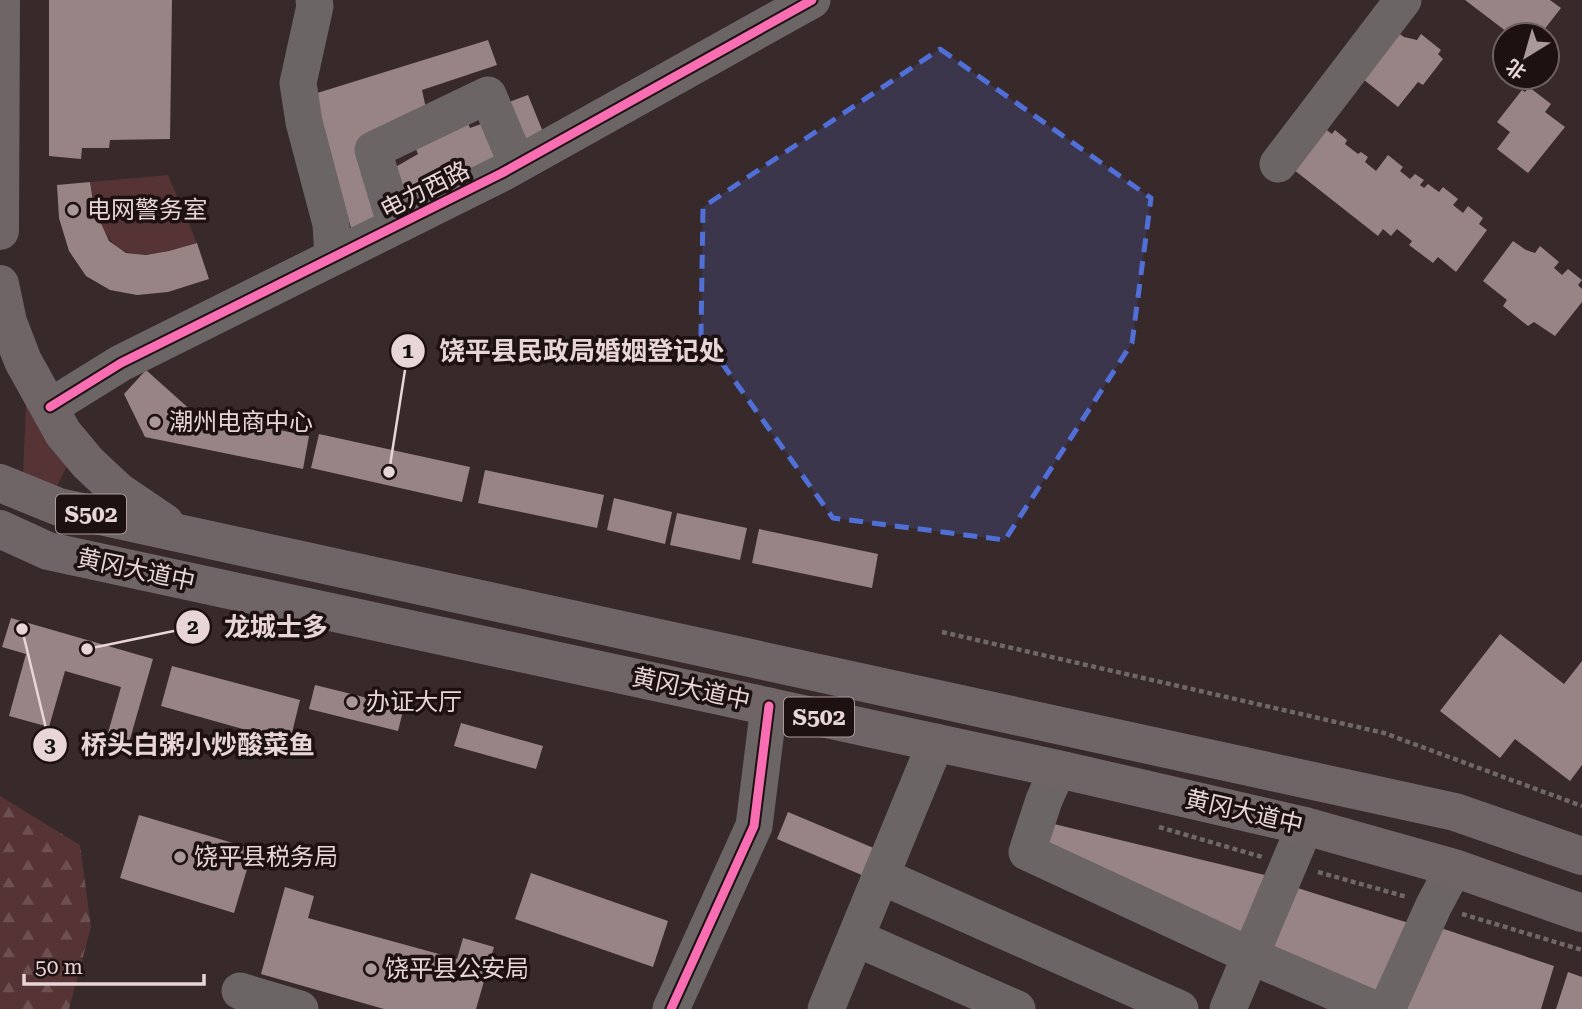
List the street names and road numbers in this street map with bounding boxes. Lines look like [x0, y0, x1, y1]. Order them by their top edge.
street label: 电力西路 [376, 156, 474, 224]
road number: S502 [56, 494, 126, 534]
street label: 黄冈大道中 [74, 544, 198, 596]
street label: 黄冈大道中 [629, 663, 753, 715]
road number: S502 [784, 698, 854, 736]
street label: 黄冈大道中 [1182, 785, 1306, 839]

